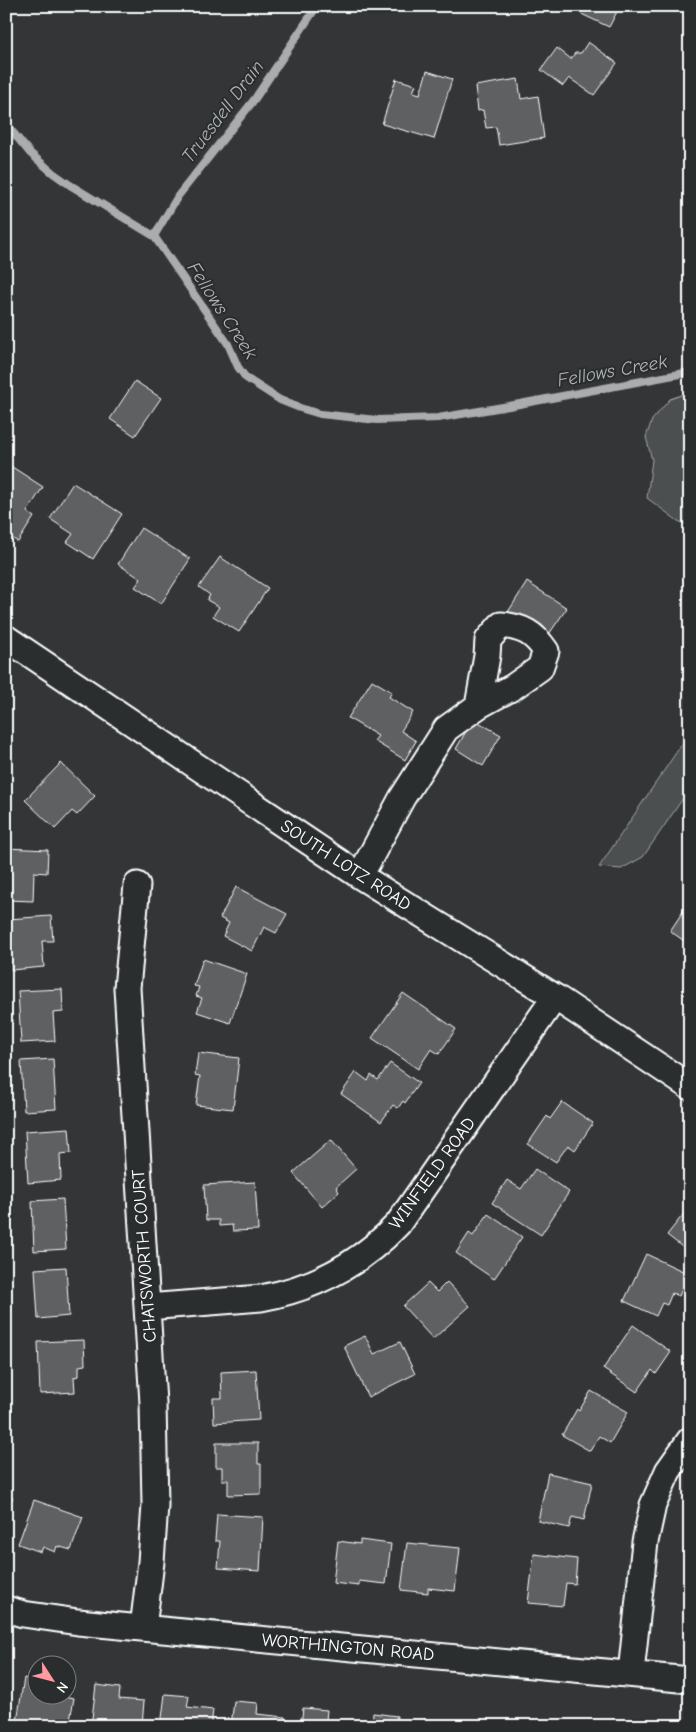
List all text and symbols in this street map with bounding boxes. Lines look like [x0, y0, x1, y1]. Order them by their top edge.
water label: Truesdell Drain [177, 56, 268, 167]
water label: Fellows Creek [183, 258, 262, 364]
water label: Fellows Creek [555, 350, 670, 391]
street label: SOUTH LOTZ ROAD [276, 815, 415, 915]
street label: WINFIELD ROAD [385, 1113, 480, 1233]
street label: CHATSWORTH COURT [128, 1168, 161, 1343]
street label: WORTHINGTON ROAD [261, 1629, 435, 1666]
north arrow [28, 1654, 78, 1704]
text: N [53, 1679, 72, 1696]

